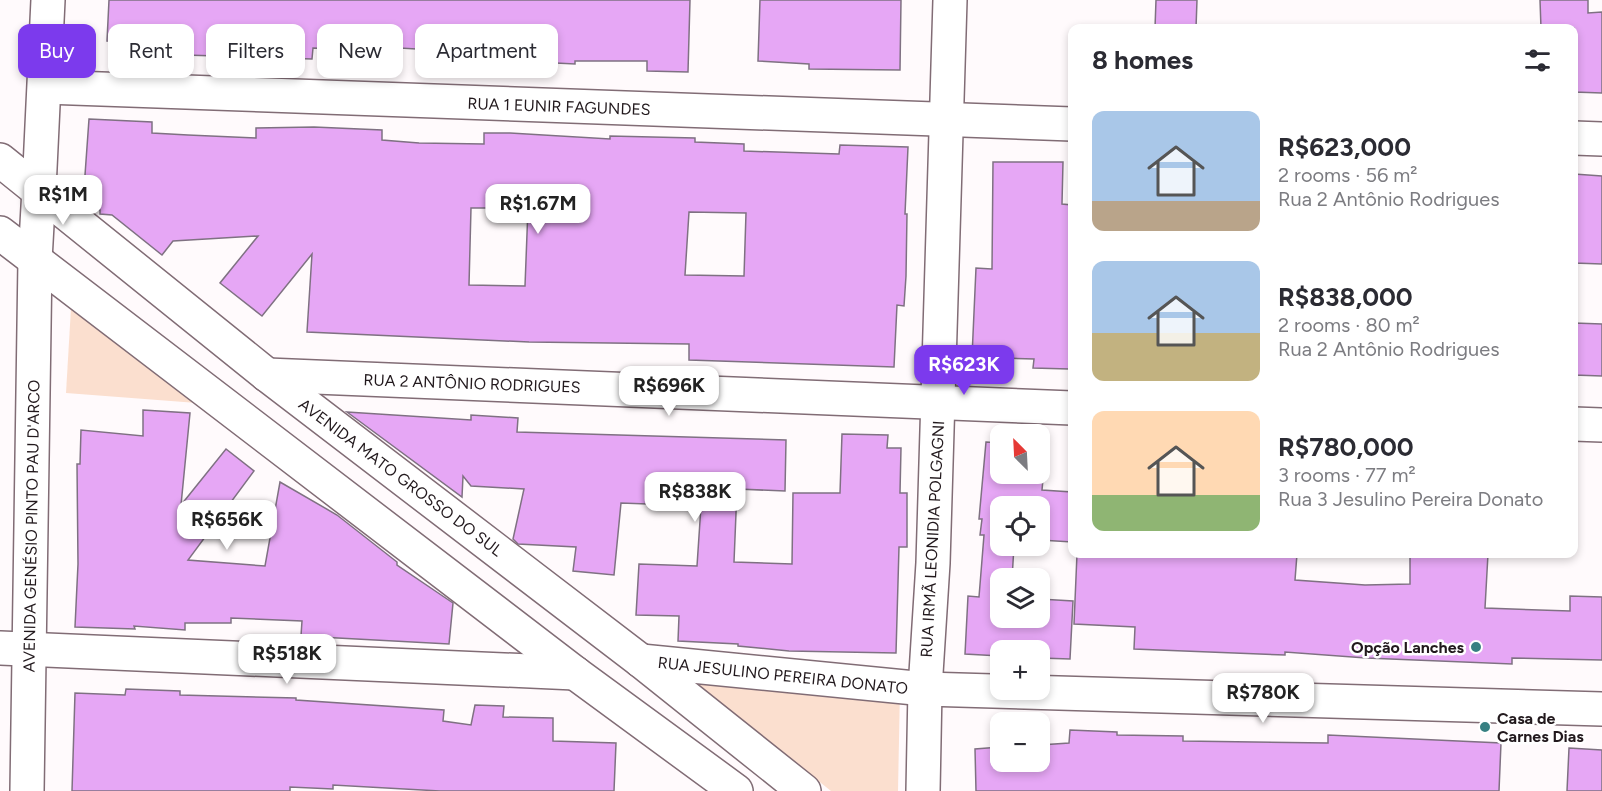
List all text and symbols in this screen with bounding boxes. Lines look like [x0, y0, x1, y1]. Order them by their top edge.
chip: Buy [18, 24, 96, 78]
chip: Rent [108, 24, 194, 78]
chip: Filters [206, 24, 305, 78]
chip: New [317, 24, 403, 78]
chip: Apartment [415, 24, 558, 78]
text: 8 homes [1092, 44, 1193, 76]
icon: filters [1521, 44, 1554, 77]
street label: RUA 1 EUNIR FAGUNDES [467, 94, 651, 119]
text: R$623,000 [1278, 131, 1411, 163]
icon: home [1140, 135, 1212, 207]
text: 2 rooms · 56 m² [1278, 163, 1417, 187]
pin: R$1M [27, 175, 99, 226]
text: R$1M [38, 182, 88, 206]
pin: R$1.67M [483, 184, 593, 235]
text: Rua 2 Antônio Rodrigues [1278, 187, 1499, 211]
text: R$1.67M [499, 191, 577, 215]
text: R$838,000 [1278, 281, 1413, 313]
icon: home [1140, 285, 1212, 357]
text: 2 rooms · 80 m² [1278, 313, 1420, 337]
text: Rua 2 Antônio Rodrigues [1278, 337, 1499, 361]
pin: R$623K [915, 345, 1013, 396]
text: R$623K [928, 352, 1000, 376]
pin: R$696K [620, 366, 718, 417]
street label: RUA 2 ANTÔNIO RODRIGUES [363, 370, 581, 397]
text: R$696K [633, 373, 705, 397]
street label: AVENIDA GENÉSIO PINTO PAU D'ARCO [19, 379, 44, 673]
street label: AVENIDA MATO GROSSO DO SUL [295, 395, 507, 561]
street label: RUA IRMÃ LEONIDIA POLGAGNI [917, 420, 948, 658]
north arrow [990, 424, 1050, 484]
map controls [990, 424, 1050, 772]
text: R$780,000 [1278, 431, 1414, 463]
icon: home [1140, 435, 1212, 507]
text: 3 rooms · 77 m² [1278, 463, 1416, 487]
pin: R$838K [646, 472, 744, 523]
text: R$838K [659, 479, 731, 503]
text: Rua 3 Jesulino Pereira Donato [1278, 487, 1543, 511]
button: locate [990, 496, 1050, 556]
pin: R$656K [178, 500, 276, 551]
text: R$656K [191, 507, 263, 531]
button: layers [990, 568, 1050, 628]
pin: R$518K [238, 634, 336, 685]
place label: Opção Lanches [1351, 638, 1465, 657]
button: + [990, 640, 1050, 700]
marker: Opção Lanches [1469, 640, 1483, 654]
text: R$518K [252, 641, 322, 665]
street label: RUA JESULINO PEREIRA DONATO [657, 653, 909, 698]
pin: R$780K [1214, 673, 1312, 724]
text: R$780K [1226, 680, 1300, 704]
place label: Casa de Carnes Dias [1497, 709, 1584, 746]
button: − [990, 712, 1050, 772]
marker: Casa de Carnes Dias [1478, 720, 1492, 734]

